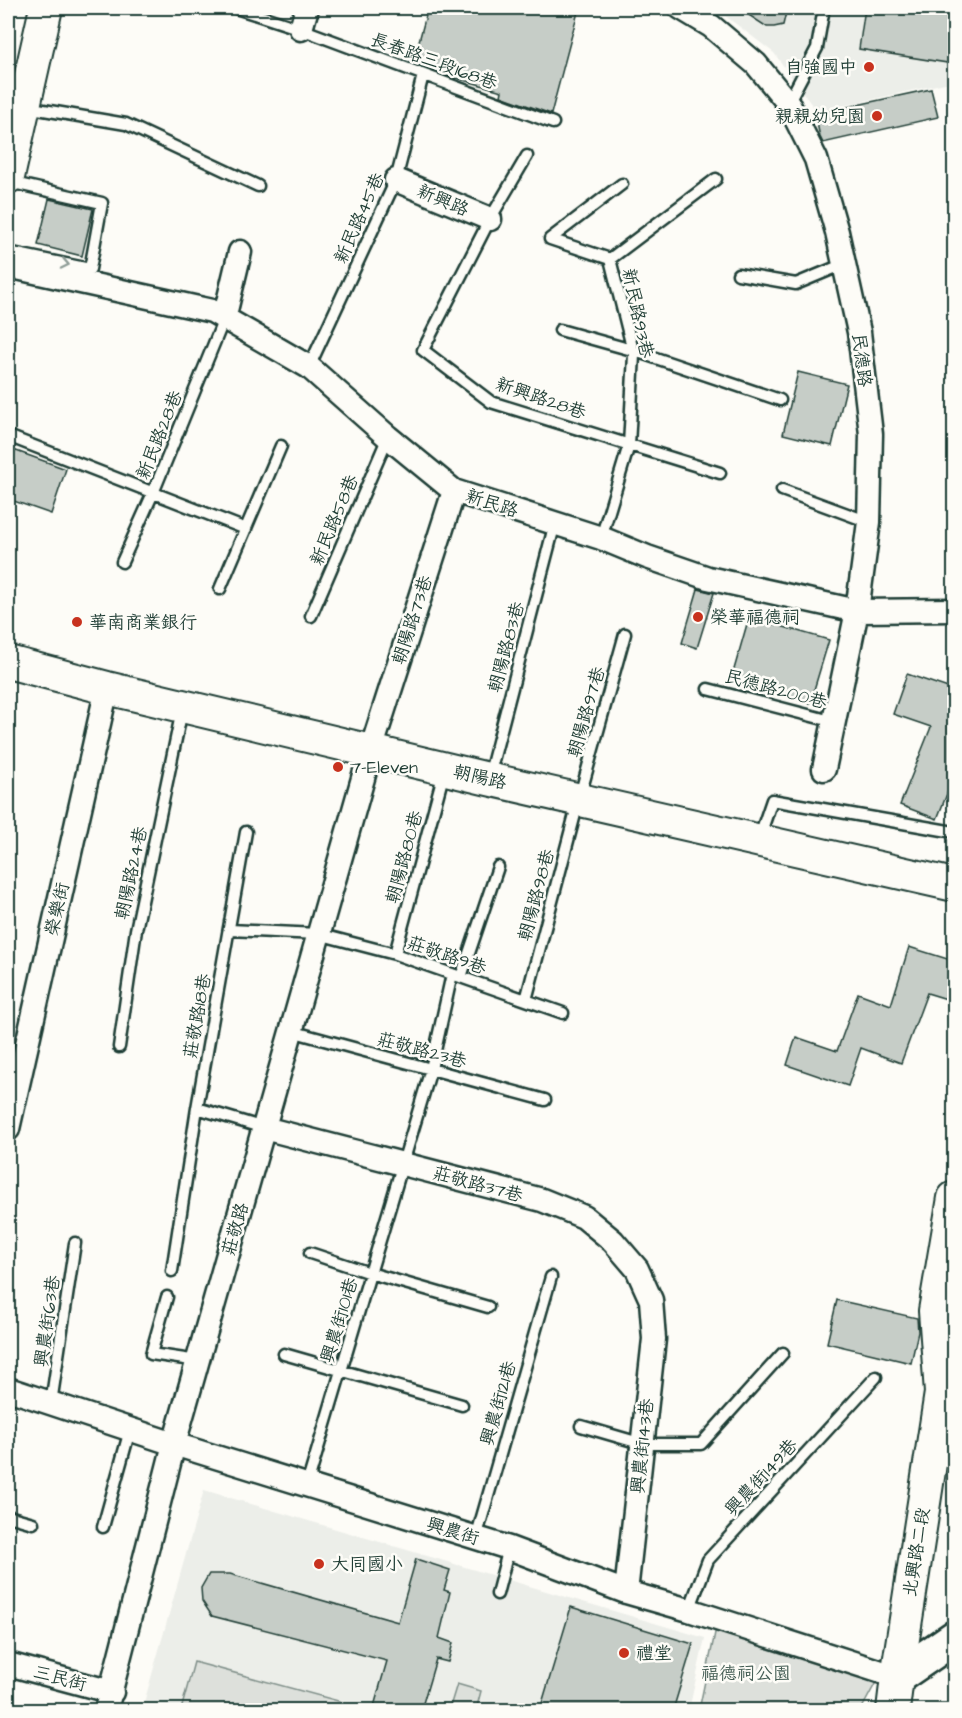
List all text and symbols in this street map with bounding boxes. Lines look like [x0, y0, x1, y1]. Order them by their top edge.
street label: 長春路三段168巷 [367, 27, 501, 96]
place label: 自強國中 [785, 55, 857, 80]
marker: 自強國中 [862, 60, 876, 74]
place label: 親親幼兒園 [775, 104, 865, 129]
marker: 親親幼兒園 [870, 109, 884, 123]
street label: 新民路45巷 [328, 169, 391, 268]
street label: 新興路 [413, 178, 473, 223]
one-way arrow [59, 257, 69, 270]
street label: 新民路93巷 [616, 266, 659, 360]
street label: 民德路 [846, 332, 877, 388]
street label: 新興路28巷 [492, 371, 589, 426]
street label: 新民路28巷 [130, 387, 189, 483]
street label: 新民路58巷 [304, 471, 365, 569]
street label: 新民路 [462, 483, 521, 524]
street label: 朝陽路73巷 [386, 572, 439, 668]
street label: 朝陽路83巷 [482, 599, 531, 695]
place label: 榮華福德祠 [710, 605, 800, 630]
place label: 華南商業銀行 [89, 610, 197, 635]
marker: 榮華福德祠 [691, 610, 705, 624]
marker: 華南商業銀行 [70, 615, 84, 629]
street label: 朝陽路97巷 [562, 664, 611, 760]
street label: 民德路200巷 [722, 664, 830, 715]
place label: 7-Eleven [350, 755, 418, 780]
street label: 朝陽路 [451, 759, 509, 796]
marker: 7-Eleven [331, 760, 345, 774]
street label: 朝陽路80巷 [380, 808, 429, 906]
street label: 朝陽路24巷 [109, 824, 154, 922]
street label: 朝陽路98巷 [512, 847, 561, 944]
street label: 榮樂街 [39, 880, 76, 938]
street label: 莊敬路9巷 [404, 930, 490, 981]
street label: 莊敬路18巷 [178, 972, 217, 1061]
street label: 莊敬路23巷 [374, 1027, 469, 1074]
street label: 莊敬路37巷 [430, 1160, 526, 1208]
street label: 莊敬路 [216, 1200, 255, 1259]
street label: 興農街63巷 [29, 1274, 66, 1369]
street label: 興農街101巷 [315, 1274, 364, 1366]
street label: 興農街121巷 [474, 1358, 522, 1448]
street label: 興農街143巷 [625, 1397, 660, 1495]
street label: 興農街149巷 [719, 1433, 804, 1521]
street label: 北興路二段 [897, 1506, 936, 1598]
street label: 興農街 [423, 1512, 482, 1551]
place label: 大同國小 [331, 1552, 403, 1577]
marker: 大同國小 [312, 1557, 326, 1571]
place label: 禮堂 [636, 1641, 672, 1666]
marker: 禮堂 [617, 1646, 631, 1660]
street label: 三民街 [31, 1659, 89, 1698]
park label: 福德祠公園 [701, 1661, 791, 1686]

